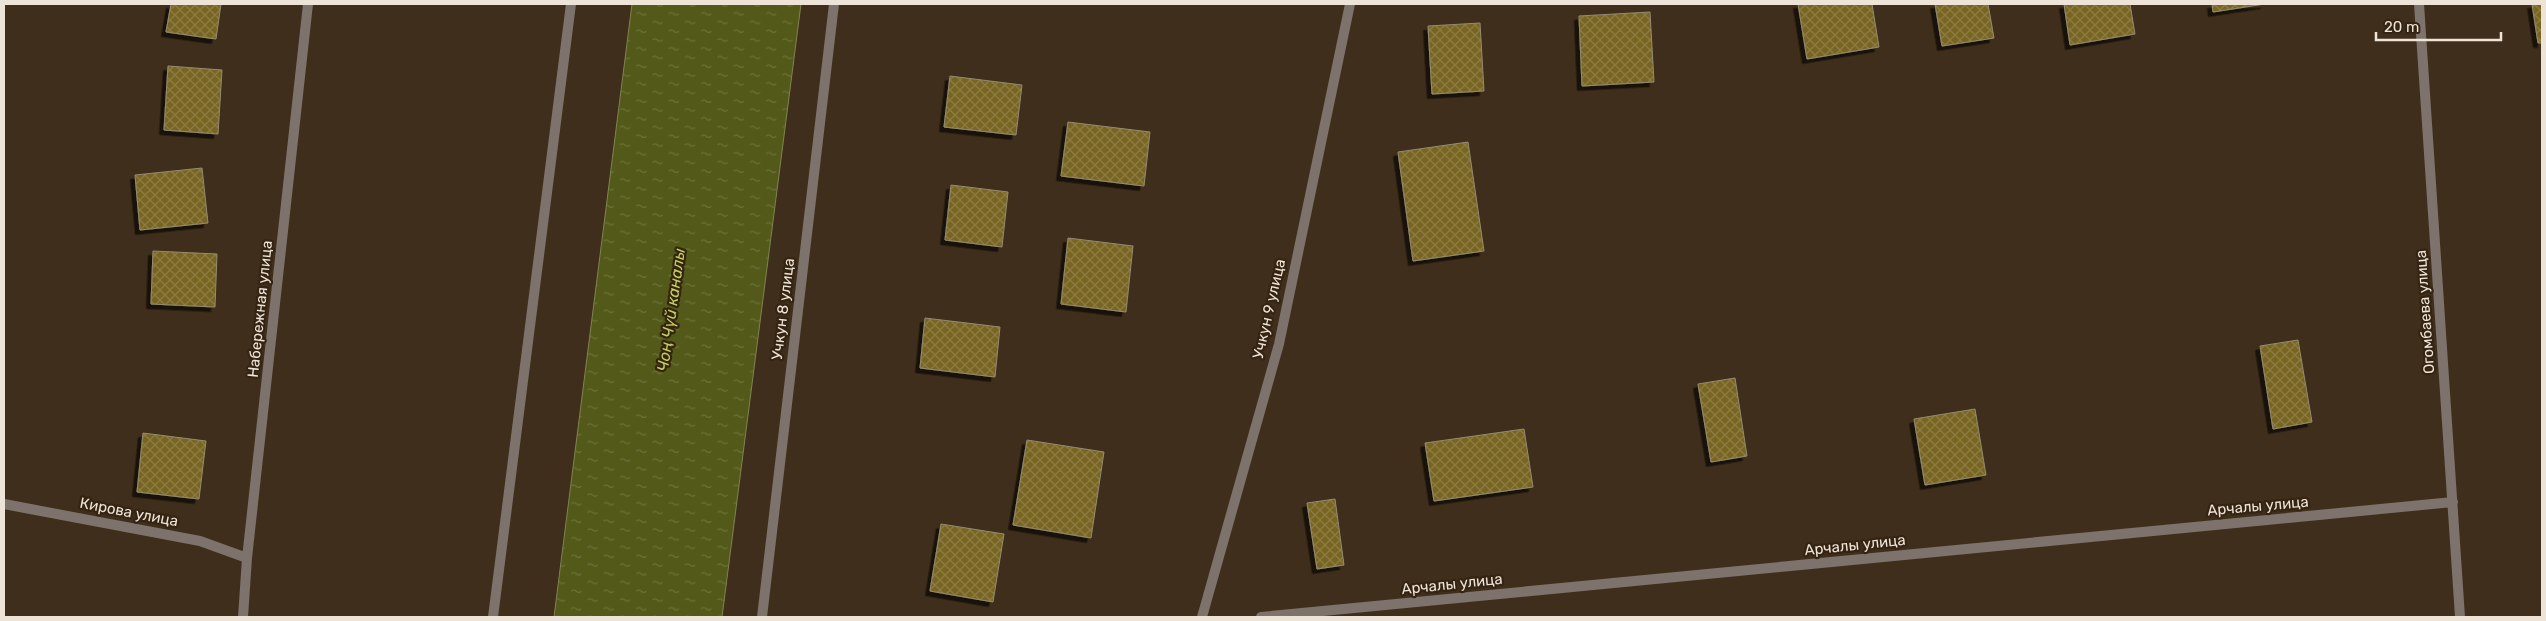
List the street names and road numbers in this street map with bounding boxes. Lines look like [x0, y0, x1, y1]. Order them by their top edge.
street label: Набережная улица [244, 240, 276, 378]
street label: Огомбаева улица [2412, 249, 2438, 375]
street label: Учкун 8 улица [768, 257, 798, 361]
street label: Учкун 9 улица [1249, 257, 1289, 361]
street label: Арчалы улица [2207, 493, 2309, 519]
street label: Кирова улица [78, 494, 180, 530]
street label: Арчалы улица [1804, 531, 1906, 559]
street label: Арчалы улица [1401, 570, 1503, 598]

